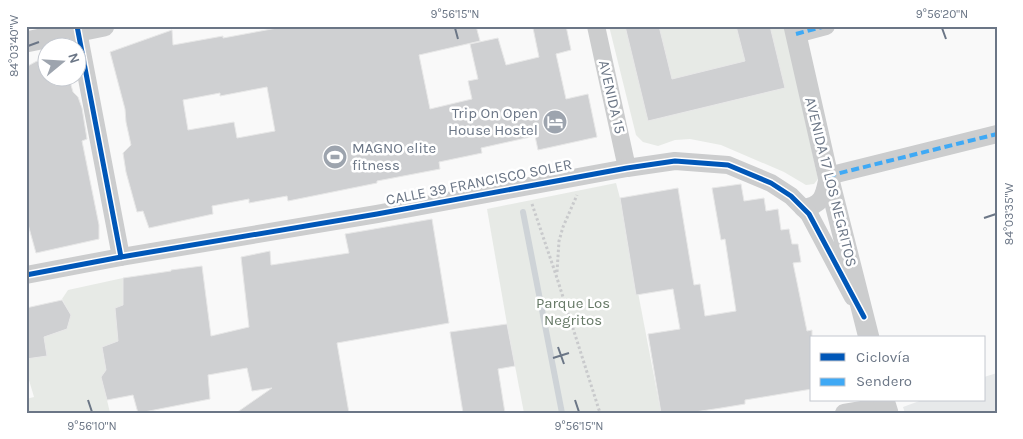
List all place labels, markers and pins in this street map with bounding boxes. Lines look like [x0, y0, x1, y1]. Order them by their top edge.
place label: Trip On Open House Hostel [448, 104, 538, 139]
hotel icon: Trip On Open House Hostel [542, 109, 568, 135]
place label: MAGNO elite fitness [352, 139, 436, 174]
sports icon: MAGNO elite fitness [322, 144, 348, 170]

